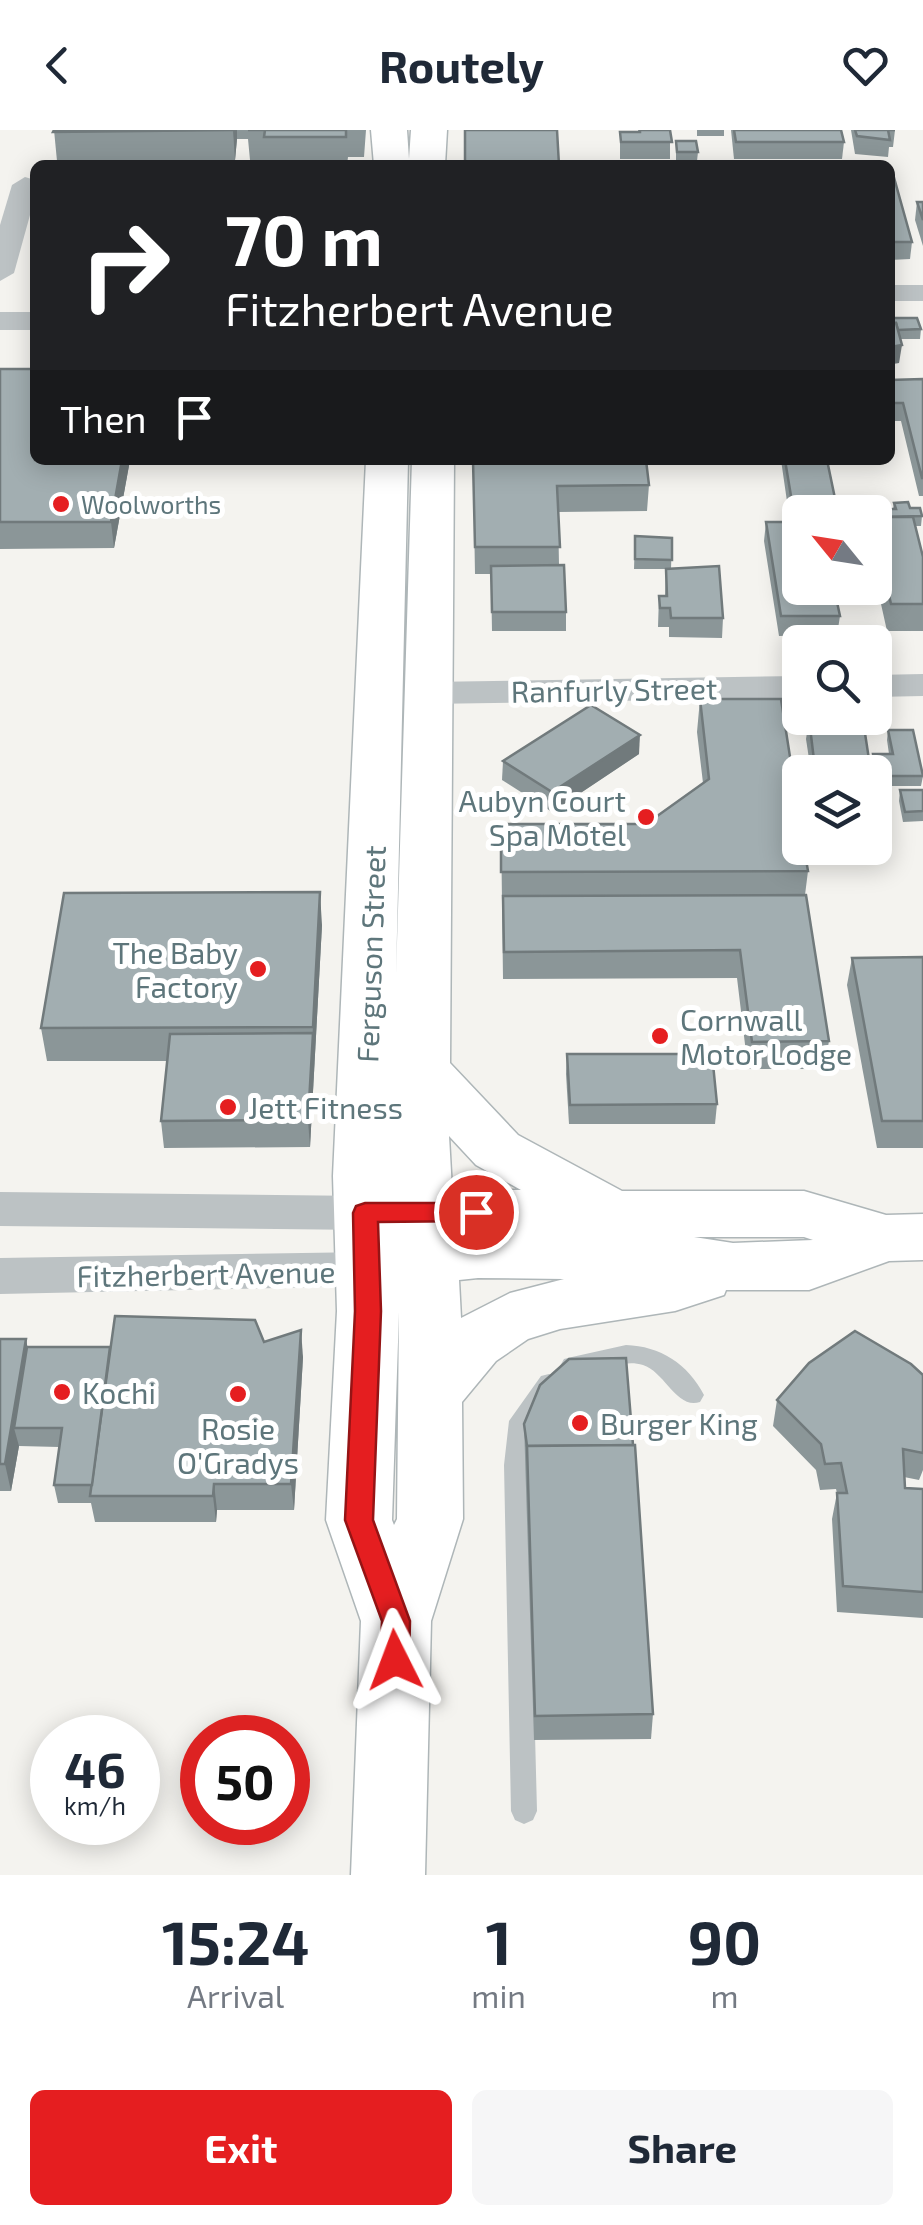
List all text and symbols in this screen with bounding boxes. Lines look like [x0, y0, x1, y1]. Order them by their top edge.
icon: back [30, 38, 85, 93]
text: Routely [379, 38, 544, 92]
icon: heart [838, 38, 893, 93]
text: 70 m [225, 196, 383, 280]
icon: right [60, 200, 190, 330]
text: Fitzherbert Avenue [225, 281, 614, 335]
icon: arrive [167, 390, 222, 445]
text: Then [60, 395, 147, 441]
place label: Woolworths [81, 489, 221, 519]
marker: Woolworths [50, 493, 72, 515]
north arrow [782, 495, 892, 605]
map controls [782, 495, 892, 865]
button: search [782, 625, 892, 735]
street label: Ranfurly Street [510, 669, 718, 709]
button: layers [782, 755, 892, 865]
place label: Aubyn Court Spa Motel [459, 782, 626, 852]
marker: Aubyn Court Spa Motel [635, 806, 657, 828]
street label: Ferguson Street [348, 845, 392, 1063]
place label: The Baby Factory [112, 934, 238, 1004]
marker: The Baby Factory [247, 958, 269, 980]
place label: Cornwall Motor Lodge [680, 1001, 852, 1071]
marker: Cornwall Motor Lodge [649, 1025, 671, 1047]
place label: Jett Fitness [248, 1089, 403, 1125]
marker: Jett Fitness [217, 1096, 239, 1118]
pin [434, 1170, 519, 1255]
icon: arrive [449, 1185, 504, 1240]
street label: Fitzherbert Avenue [76, 1253, 336, 1293]
place label: Kochi [82, 1374, 156, 1410]
marker: Kochi [51, 1381, 73, 1403]
marker: Rosie O'Gradys [227, 1383, 249, 1405]
place label: Burger King [600, 1405, 758, 1441]
place label: Rosie O'Gradys [177, 1410, 299, 1480]
marker: Burger King [569, 1412, 591, 1434]
position arrow [343, 1608, 447, 1712]
speed limit sign: 50 [180, 1715, 310, 1845]
text: 46 [64, 1738, 126, 1798]
text: km/h [64, 1790, 126, 1820]
text: 15:24 [162, 1905, 309, 1977]
text: 1 [486, 1905, 512, 1977]
text: 90 [688, 1905, 761, 1977]
text: Arrival [187, 1976, 284, 2014]
text: min [471, 1976, 526, 2014]
text: m [710, 1976, 738, 2014]
button: Exit [30, 2090, 452, 2205]
button: Share [472, 2090, 893, 2205]

